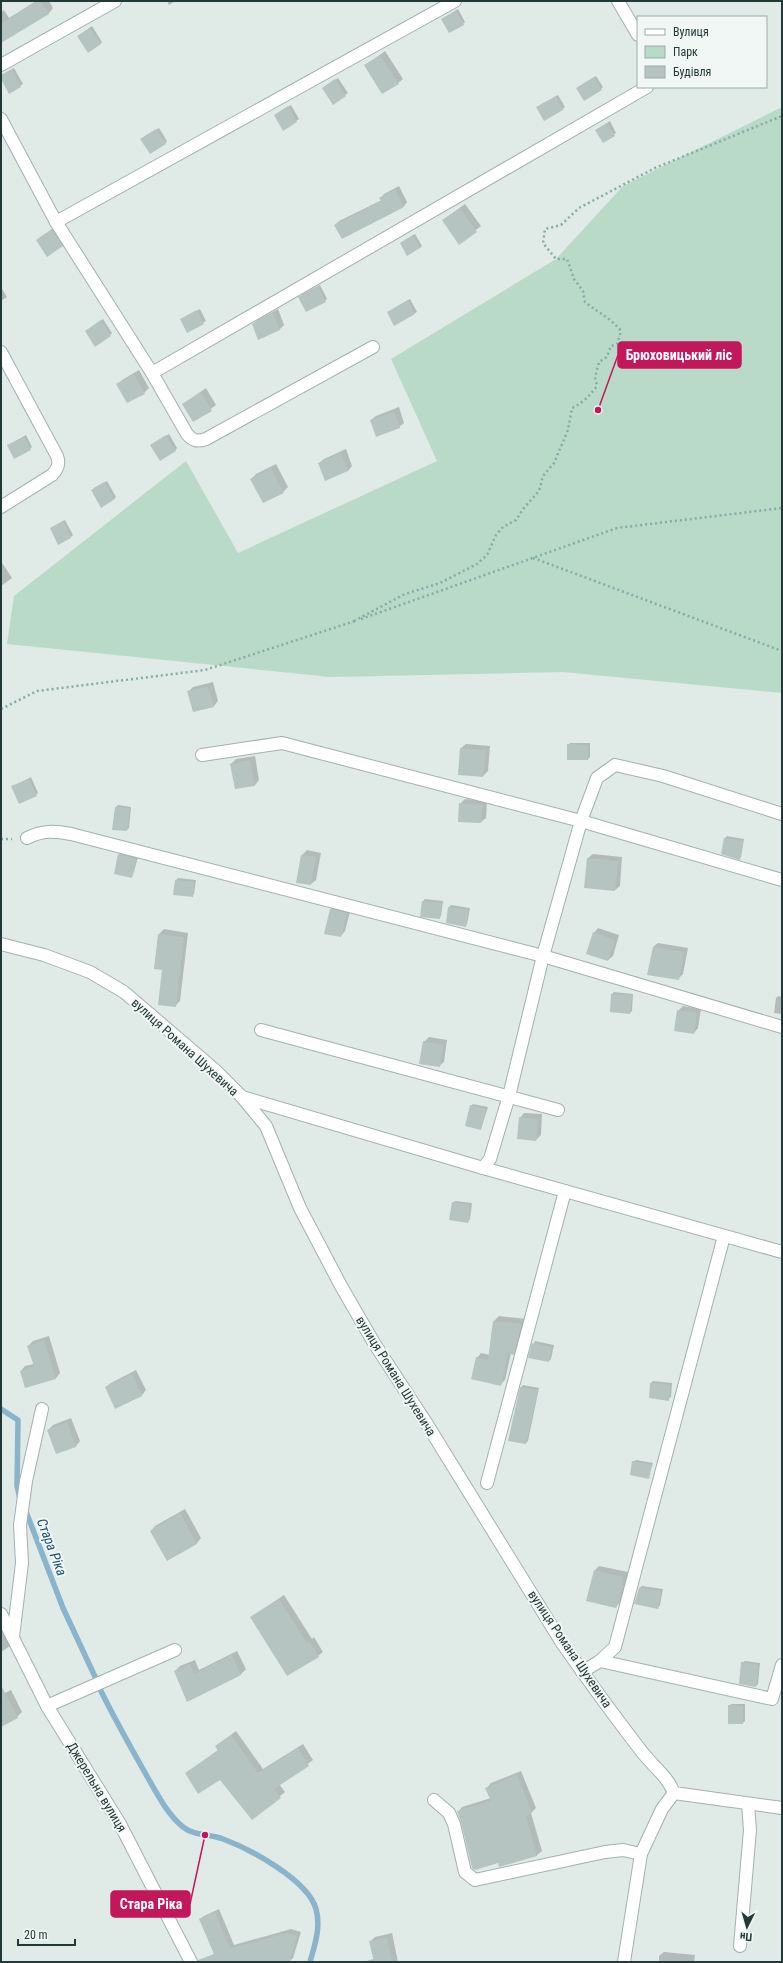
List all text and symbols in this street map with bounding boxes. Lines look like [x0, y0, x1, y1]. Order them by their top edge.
legend [637, 16, 767, 88]
text: Вулиця [673, 25, 709, 39]
text: Парк [673, 45, 698, 59]
text: Будівля [673, 65, 711, 79]
callout: Брюховицький ліс [618, 342, 741, 368]
text: Брюховицький ліс [626, 347, 733, 363]
street label: вулиця Романа Шухевича [129, 995, 241, 1099]
street label: вулиця Романа Шухевича [353, 1313, 439, 1439]
water label: Стара Ріка [34, 1516, 70, 1578]
street label: вулиця Романа Шухевича [525, 1587, 615, 1711]
street label: Джерельна вулиця [64, 1739, 130, 1835]
callout: Стара Ріка [111, 1891, 190, 1917]
text: Стара Ріка [120, 1896, 183, 1912]
north arrow [727, 1907, 767, 1947]
scale bar [18, 1921, 75, 1947]
text: 20 m [24, 1928, 48, 1942]
text: Пн [739, 1929, 753, 1943]

